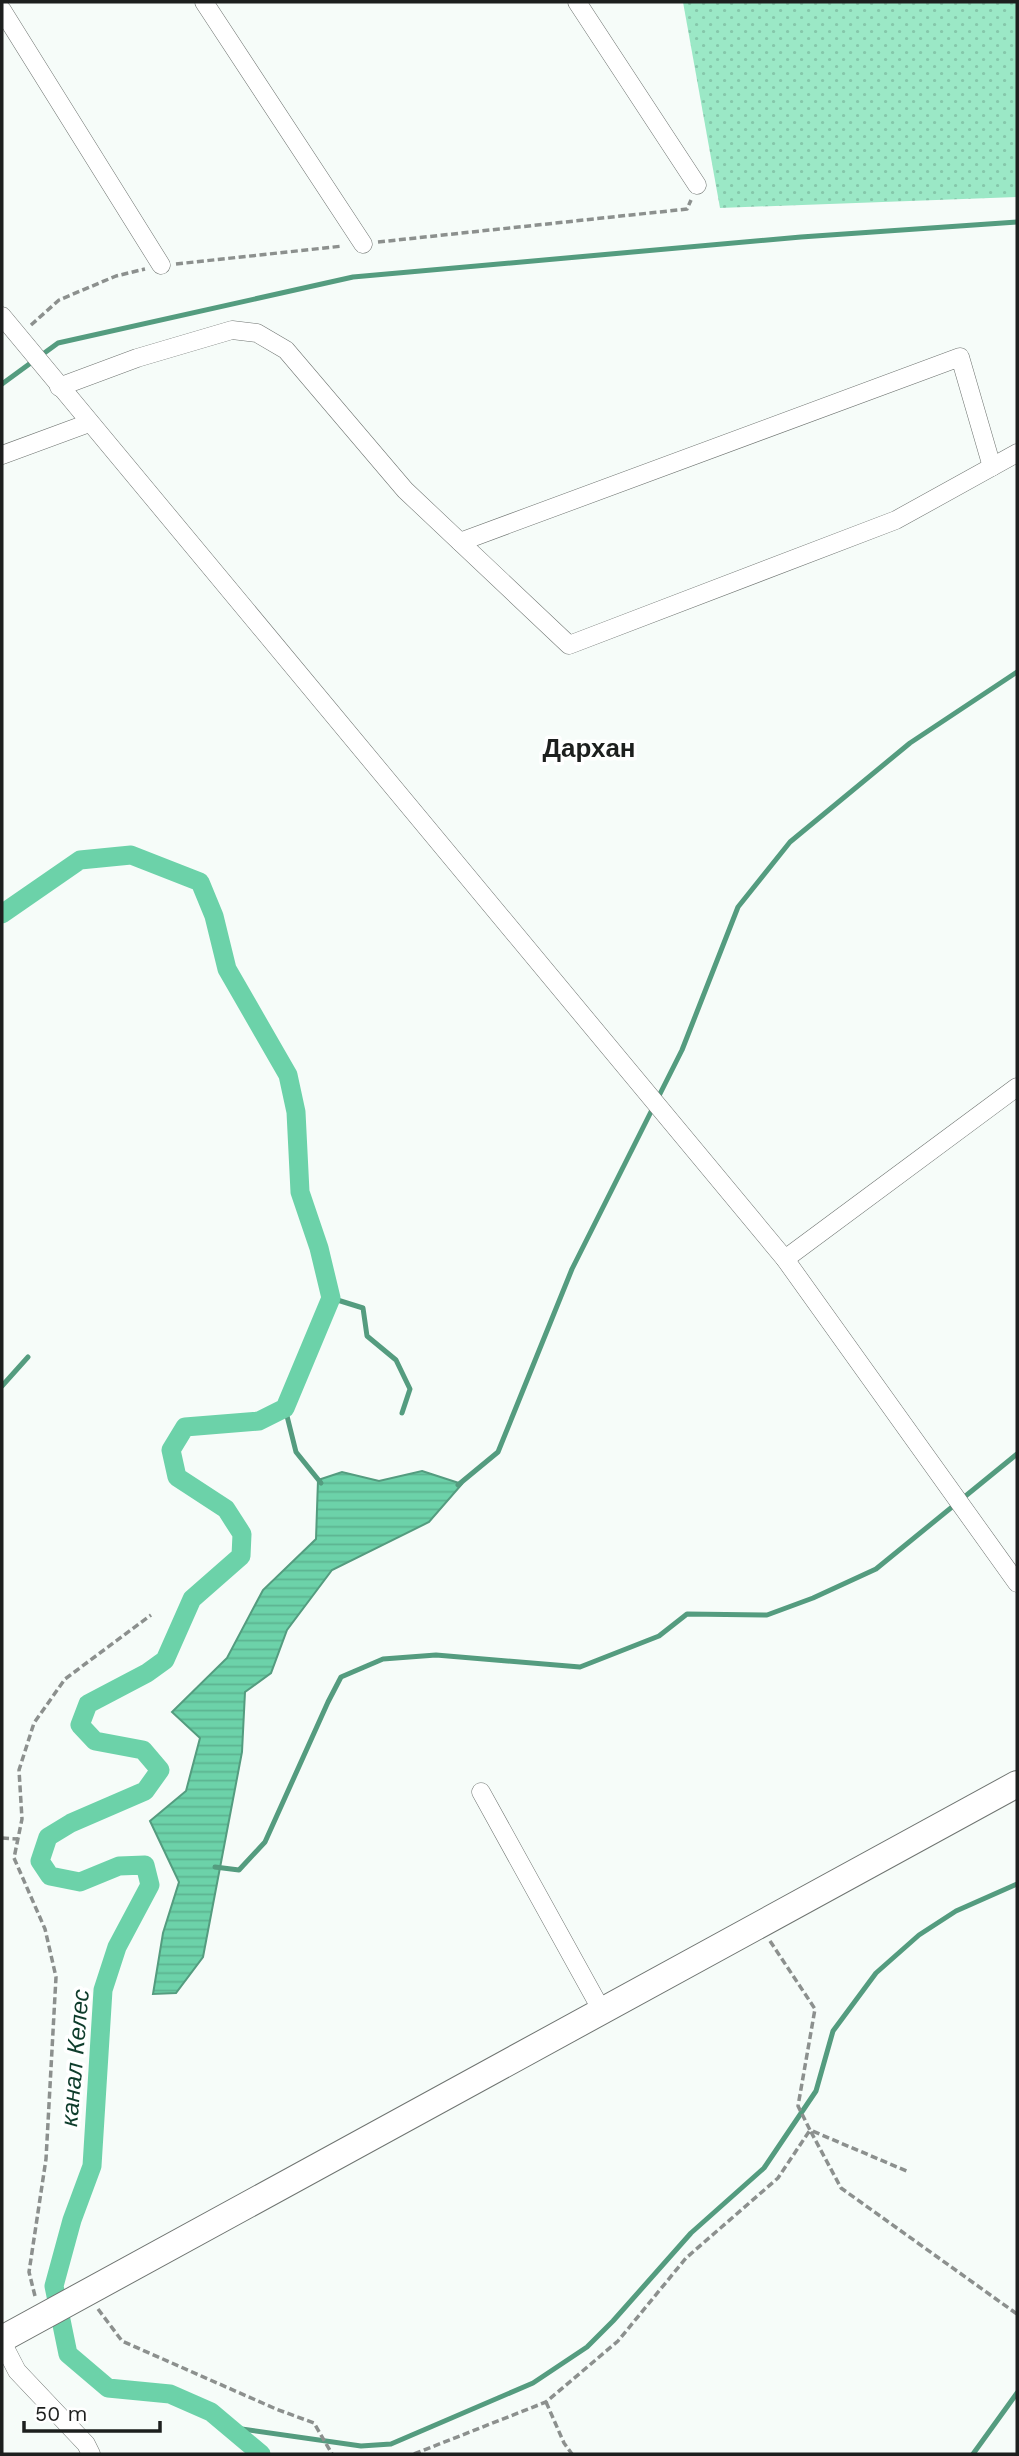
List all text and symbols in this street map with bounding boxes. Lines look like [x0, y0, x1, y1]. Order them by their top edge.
district label: Дархан [542, 733, 636, 763]
water label: канал Келес [55, 1988, 95, 2128]
scale bar [24, 2390, 161, 2434]
text: 50 m [35, 2401, 87, 2426]

